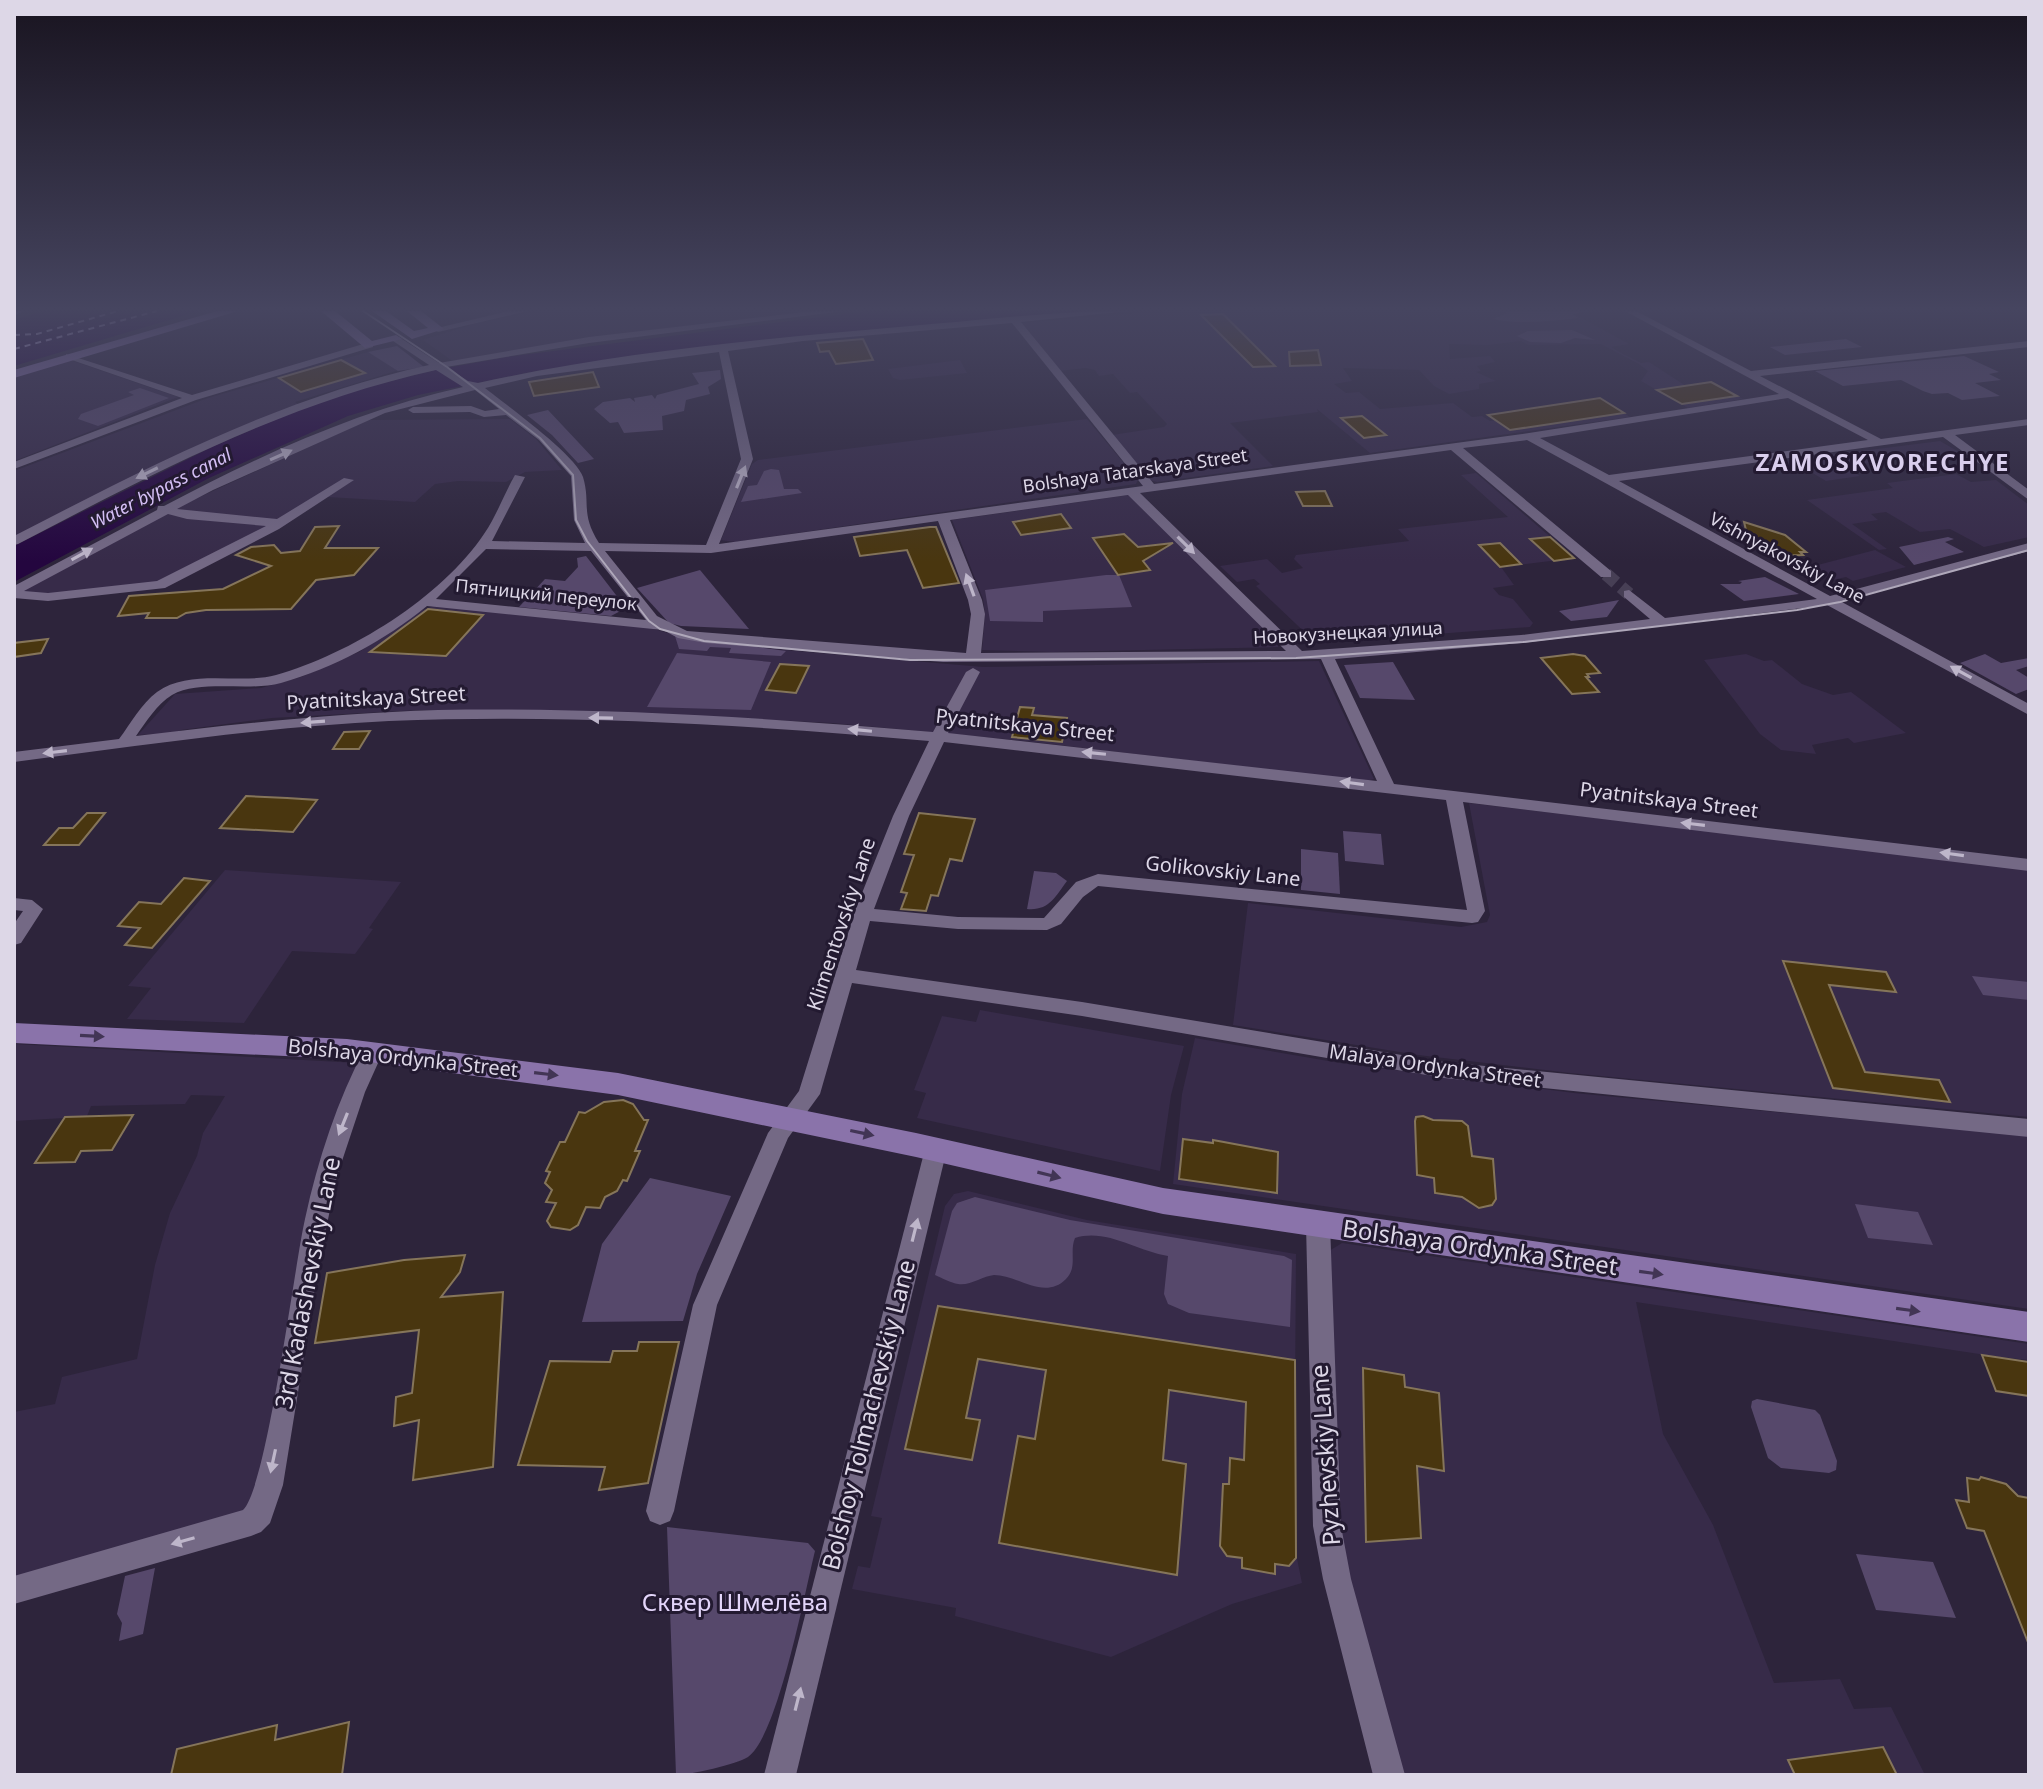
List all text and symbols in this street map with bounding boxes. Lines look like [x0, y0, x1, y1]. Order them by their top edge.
water label: Water bypass canal [86, 442, 235, 534]
street label: Bolshaya Tatarskaya Street [1021, 442, 1249, 498]
district label: ZAMOSKVORECHYE [1755, 445, 2011, 478]
one-way arrow [269, 449, 292, 462]
one-way arrow [735, 465, 748, 489]
one-way arrow [136, 466, 159, 480]
street label: Vishnyakovskiy Lane [1706, 506, 1869, 608]
one-way arrow [1176, 535, 1195, 553]
one-way arrow [71, 547, 93, 561]
street label: Пятницкий переулок [454, 573, 638, 615]
one-way arrow [963, 573, 976, 597]
street label: Новокузнецкая улица [1253, 615, 1443, 649]
one-way arrow [1949, 665, 1972, 679]
street label: Pyatnitskaya Street [286, 679, 466, 716]
street label: Pyatnitskaya Street [934, 702, 1116, 747]
one-way arrow [588, 711, 613, 724]
one-way arrow [300, 716, 325, 729]
one-way arrow [847, 724, 872, 737]
one-way arrow [42, 746, 67, 759]
one-way arrow [1081, 747, 1106, 760]
street label: Pyatnitskaya Street [1578, 775, 1760, 824]
one-way arrow [1339, 776, 1364, 789]
one-way arrow [1681, 818, 1706, 831]
street label: Klimentovskiy Lane [800, 834, 881, 1014]
one-way arrow [1939, 848, 1964, 861]
street label: Golikovskiy Lane [1144, 849, 1302, 892]
one-way arrow [80, 1030, 105, 1043]
street label: Bolshaya Ordynka Street [287, 1032, 519, 1083]
street label: Malaya Ordynka Street [1327, 1037, 1543, 1094]
one-way arrow [534, 1068, 559, 1081]
one-way arrow [336, 1112, 349, 1136]
one-way arrow [850, 1128, 875, 1140]
street label: 3rd Kadashevskiy Lane [266, 1154, 347, 1411]
one-way arrow [1036, 1170, 1061, 1182]
street label: Bolshaya Ordynka Street [1340, 1211, 1620, 1282]
one-way arrow [910, 1217, 922, 1242]
street label: Bolshoy Tolmachevskiy Lane [813, 1256, 922, 1573]
one-way arrow [1639, 1267, 1664, 1280]
one-way arrow [1896, 1304, 1921, 1317]
street label: Pyzhevskiy Lane [1302, 1363, 1347, 1547]
one-way arrow [266, 1448, 279, 1473]
one-way arrow [171, 1535, 195, 1548]
park label: Сквер Шмелёва [642, 1585, 828, 1618]
one-way arrow [793, 1687, 805, 1712]

